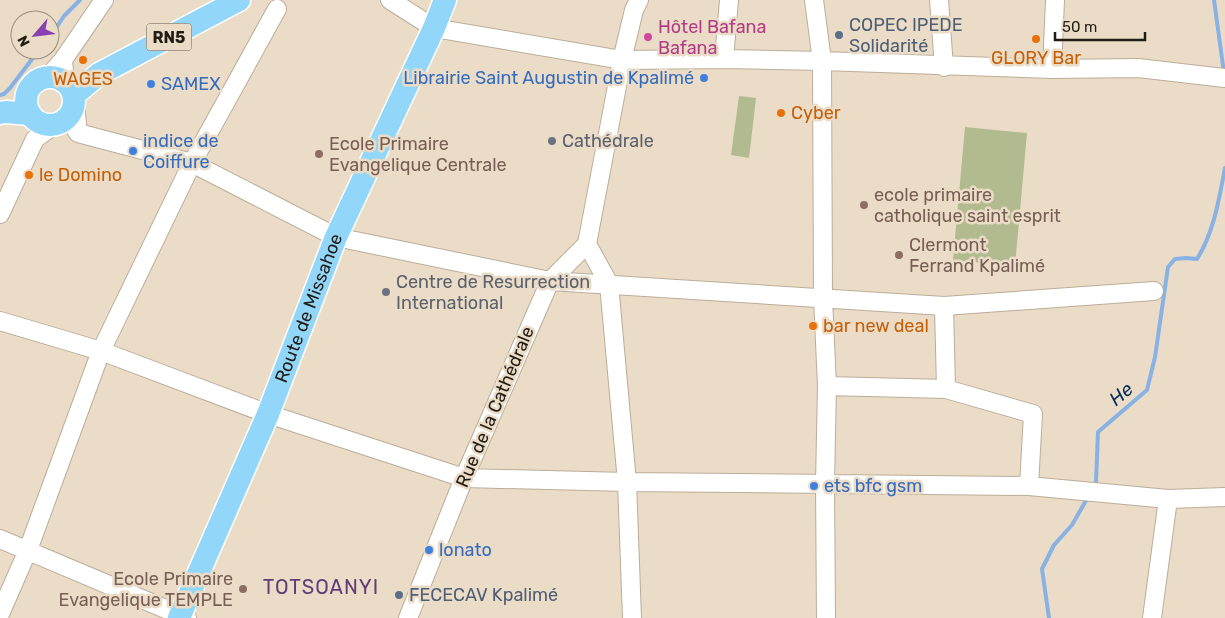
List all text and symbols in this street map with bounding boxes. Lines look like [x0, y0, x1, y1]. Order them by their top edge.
north arrow [10, 10, 60, 60]
scale bar [1055, 10, 1145, 42]
place label: COPEC IPEDE Solidarité [849, 14, 963, 57]
place label: Hôtel Bafana Bafana [658, 16, 766, 59]
text: 50 m [1062, 18, 1097, 36]
road number: RN5 [146, 24, 192, 51]
marker: COPEC IPEDE Solidarité [833, 29, 845, 41]
marker: Hôtel Bafana Bafana [642, 31, 654, 43]
text: N [14, 32, 34, 49]
marker: GLORY Bar [1030, 33, 1042, 45]
place label: GLORY Bar [991, 47, 1081, 69]
marker: WAGES [77, 54, 89, 66]
place label: Librairie Saint Augustin de Kpalimé [403, 67, 694, 89]
place label: WAGES [53, 68, 113, 90]
marker: Librairie Saint Augustin de Kpalimé [698, 72, 710, 84]
place label: SAMEX [161, 73, 221, 95]
marker: SAMEX [145, 78, 157, 90]
place label: Cyber [791, 102, 841, 124]
marker: Cyber [775, 107, 787, 119]
place label: indice de Coiffure [143, 130, 219, 173]
place label: Cathédrale [562, 130, 654, 152]
place label: Ecole Primaire Evangelique Centrale [329, 133, 507, 176]
marker: Cathédrale [546, 135, 558, 147]
marker: indice de Coiffure [127, 145, 139, 157]
marker: Ecole Primaire Evangelique Centrale [313, 148, 325, 160]
place label: le Domino [39, 164, 122, 186]
marker: le Domino [23, 169, 35, 181]
place label: ecole primaire catholique saint esprit [874, 184, 1061, 227]
marker: ecole primaire catholique saint esprit [858, 199, 870, 211]
street label: Route de Missahoe [270, 230, 347, 386]
place label: Clermont Ferrand Kpalimé [909, 234, 1045, 277]
marker: Clermont Ferrand Kpalimé [893, 249, 905, 261]
place label: Centre de Resurrection International [396, 271, 590, 314]
marker: Centre de Resurrection International [380, 286, 392, 298]
place label: bar new deal [823, 315, 929, 337]
marker: bar new deal [807, 320, 819, 332]
street label: Rue de la Cathédrale [451, 323, 539, 491]
water label: He [1104, 377, 1138, 411]
place label: ets bfc gsm [824, 475, 922, 497]
marker: ets bfc gsm [808, 480, 820, 492]
place label: lonato [439, 539, 492, 561]
marker: lonato [423, 544, 435, 556]
place label: Ecole Primaire Evangelique TEMPLE [59, 568, 233, 611]
district label: TOTSOANYI [263, 575, 379, 599]
marker: Ecole Primaire Evangelique TEMPLE [237, 583, 249, 595]
place label: FECECAV Kpalimé [409, 584, 558, 606]
marker: FECECAV Kpalimé [393, 589, 405, 601]

